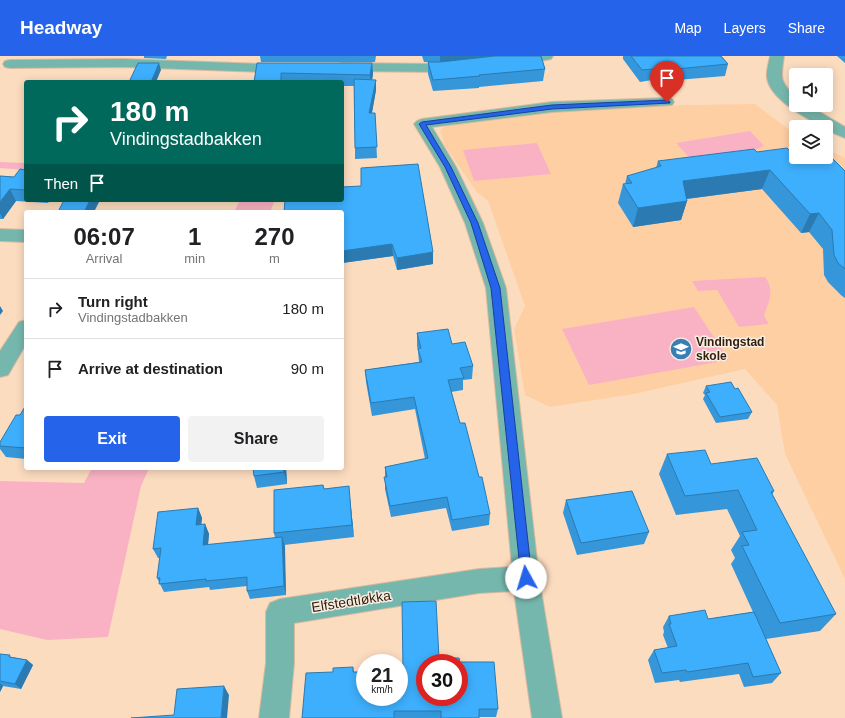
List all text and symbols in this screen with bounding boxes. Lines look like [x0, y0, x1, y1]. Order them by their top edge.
text: Headway [20, 17, 102, 38]
text: Map [674, 20, 702, 36]
text: Layers [724, 20, 766, 36]
text: Share [788, 20, 825, 36]
pin [650, 61, 684, 102]
icon: arrive [656, 67, 678, 89]
map controls [789, 68, 833, 164]
button: sound [789, 68, 833, 112]
icon: right [44, 96, 96, 148]
text: 180 m [110, 96, 189, 127]
button: layers [789, 120, 833, 164]
text: Vindingstadbakken [110, 129, 262, 149]
icon: arrive [86, 172, 108, 194]
text: Then [44, 175, 78, 192]
text: 06:07 [73, 223, 135, 250]
text: 1 [188, 223, 201, 250]
text: 270 [255, 223, 295, 250]
text: Arrival [86, 251, 123, 266]
text: min [184, 251, 205, 266]
text: m [269, 251, 280, 266]
text: Turn right [78, 293, 148, 310]
icon: right [44, 298, 66, 320]
text: 180 m [282, 300, 324, 317]
text: Vindingstadbakken [78, 310, 188, 325]
place label: Vindingstad skole [696, 335, 764, 363]
school or university icon: Vindingstad skole [668, 336, 694, 362]
icon: arrive [44, 358, 66, 380]
text: Arrive at destination [78, 360, 223, 377]
text: 90 m [291, 360, 324, 377]
button: Exit [44, 416, 180, 462]
button: Share [188, 416, 324, 462]
position arrow [505, 557, 547, 599]
street label: Elfstedtløkka [310, 587, 392, 615]
speed limit sign: 30 [416, 654, 468, 706]
text: 21 [371, 664, 393, 686]
text: km/h [371, 684, 393, 695]

